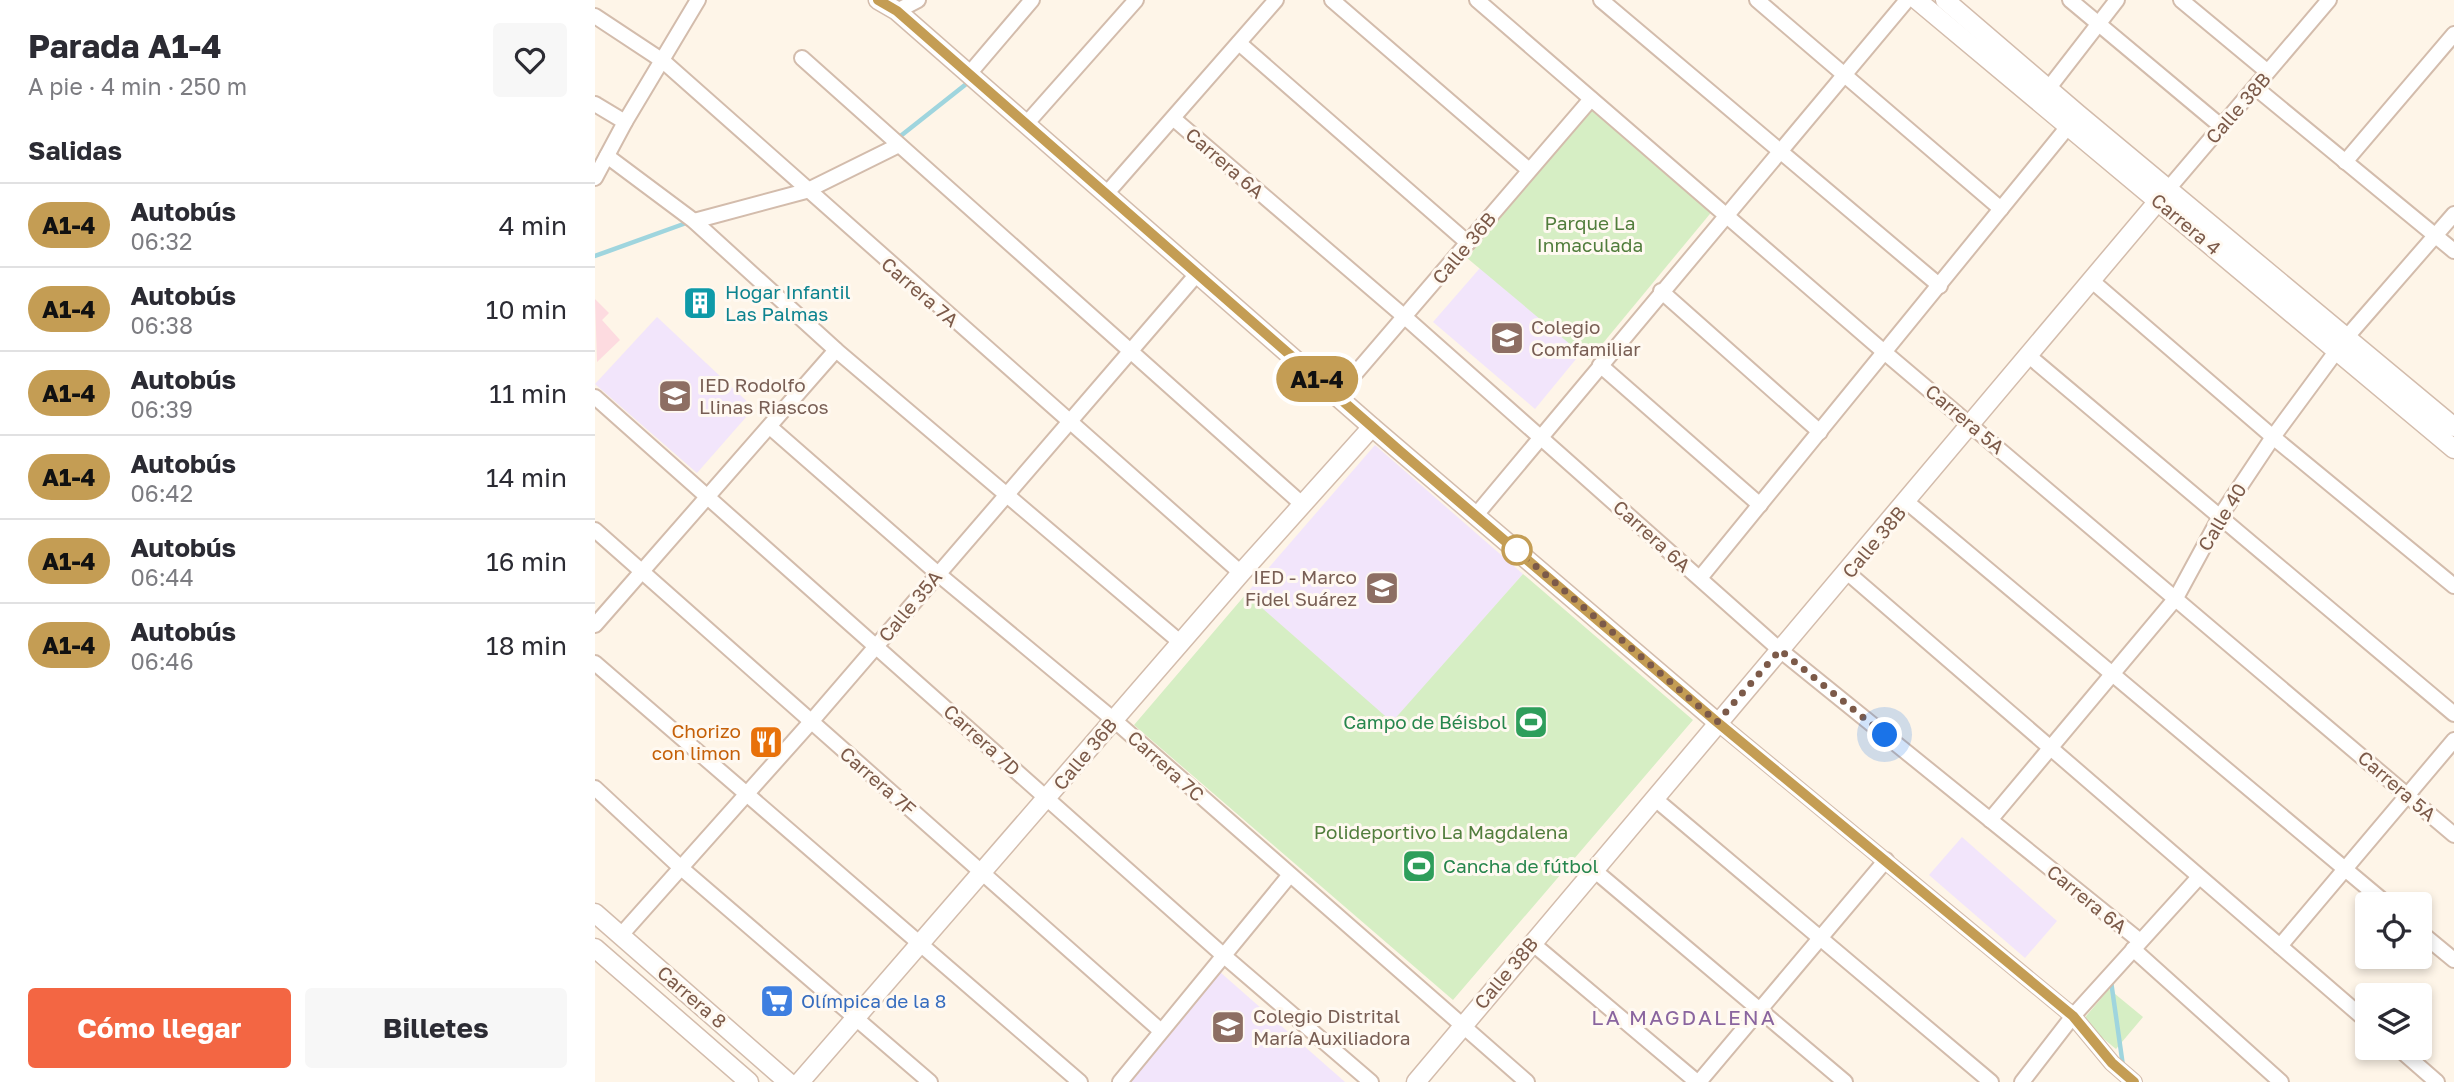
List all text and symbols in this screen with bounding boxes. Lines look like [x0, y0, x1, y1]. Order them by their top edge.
button: heart [493, 23, 567, 97]
text: Parada A1-4 [28, 26, 222, 65]
street label: Calle 38B [2200, 67, 2275, 148]
text: A pie · 4 min · 250 m [28, 72, 247, 100]
street label: Carrera 6A [1181, 122, 1269, 203]
text: Salidas [28, 135, 122, 166]
street label: Carrera 4 [2147, 188, 2226, 259]
text: Autobús [131, 196, 236, 227]
street label: Calle 36B [1427, 207, 1500, 288]
text: A1-4 [42, 210, 96, 239]
text: 4 min [499, 210, 567, 241]
park label: Parque La Inmaculada [1537, 211, 1643, 256]
text: 06:32 [131, 227, 192, 255]
street label: Carrera 7A [877, 252, 964, 332]
text: Autobús [131, 280, 236, 311]
place label: Hogar Infantil Las Palmas [725, 280, 851, 325]
building icon: Hogar Infantil Las Palmas [681, 284, 719, 322]
text: A1-4 [42, 294, 96, 323]
text: 10 min [486, 294, 567, 325]
text: 06:38 [131, 311, 193, 339]
place label: Colegio Comfamiliar [1531, 315, 1641, 360]
school or university icon: Colegio Comfamiliar [1488, 319, 1526, 357]
line badge: A1-4 [1268, 356, 1366, 402]
text: Autobús [131, 364, 236, 395]
text: A1-4 [1290, 364, 1344, 393]
place label: IED Rodolfo Llinas Riascos [699, 373, 829, 418]
school or university icon: IED Rodolfo Llinas Riascos [656, 377, 694, 415]
text: A1-4 [42, 378, 96, 407]
text: 11 min [489, 378, 567, 409]
street label: Carrera 5A [1921, 379, 2010, 458]
text: 06:39 [131, 395, 193, 423]
text: Autobús [131, 448, 236, 479]
text: A1-4 [42, 462, 96, 491]
text: 14 min [486, 462, 567, 493]
text: 06:42 [131, 479, 193, 507]
street label: Calle 40 [2192, 479, 2251, 555]
street label: Carrera 6A [1609, 495, 1696, 577]
street label: Calle 38B [1837, 501, 1910, 582]
text: Autobús [131, 532, 236, 563]
unlabelled marker [1502, 535, 1532, 565]
text: A1-4 [42, 546, 96, 575]
text: 16 min [486, 546, 567, 577]
text: 06:44 [131, 563, 194, 591]
street label: Calle 35A [873, 565, 946, 646]
place label: IED - Marco Fidel Suárez [1245, 565, 1357, 610]
school or university icon: IED - Marco Fidel Suárez [1363, 569, 1401, 607]
text: Autobús [131, 616, 236, 647]
text: A1-4 [42, 630, 96, 659]
text: 18 min [486, 630, 567, 661]
text: 06:46 [131, 647, 194, 675]
street label: Carrera 7D [939, 699, 1025, 780]
sports icon: Campo de Béisbol [1512, 703, 1550, 741]
place label: Campo de Béisbol [1343, 710, 1507, 733]
street label: Calle 36B [1048, 713, 1121, 794]
your location [1867, 717, 1902, 752]
place label: Chorizo con limon [652, 719, 741, 764]
restaurant icon: Chorizo con limon [747, 723, 785, 761]
street label: Carrera 7C [1123, 725, 1209, 806]
street label: Carrera 7F [836, 741, 921, 820]
street label: Carrera 5A [2354, 746, 2441, 826]
park label: Polideportivo La Magdalena [1314, 820, 1568, 843]
sports icon: Cancha de fútbol [1400, 847, 1438, 885]
place label: Cancha de fútbol [1443, 854, 1599, 877]
street label: Carrera 6A [2043, 859, 2132, 938]
map controls [2355, 892, 2432, 1060]
button: locate [2355, 892, 2432, 969]
street label: Calle 38B [1469, 932, 1542, 1013]
street label: Carrera 8 [653, 961, 731, 1033]
supermarket icon: Olímpica de la 8 [758, 982, 796, 1020]
button: layers [2355, 983, 2432, 1060]
button: Cómo llegar [28, 988, 291, 1068]
button: Billetes [305, 988, 567, 1068]
place label: Olímpica de la 8 [801, 989, 946, 1012]
place label: Colegio Distrital María Auxiliadora [1253, 1004, 1410, 1049]
district label: LA MAGDALENA [1591, 1004, 1777, 1030]
school or university icon: Colegio Distrital María Auxiliadora [1209, 1008, 1247, 1046]

